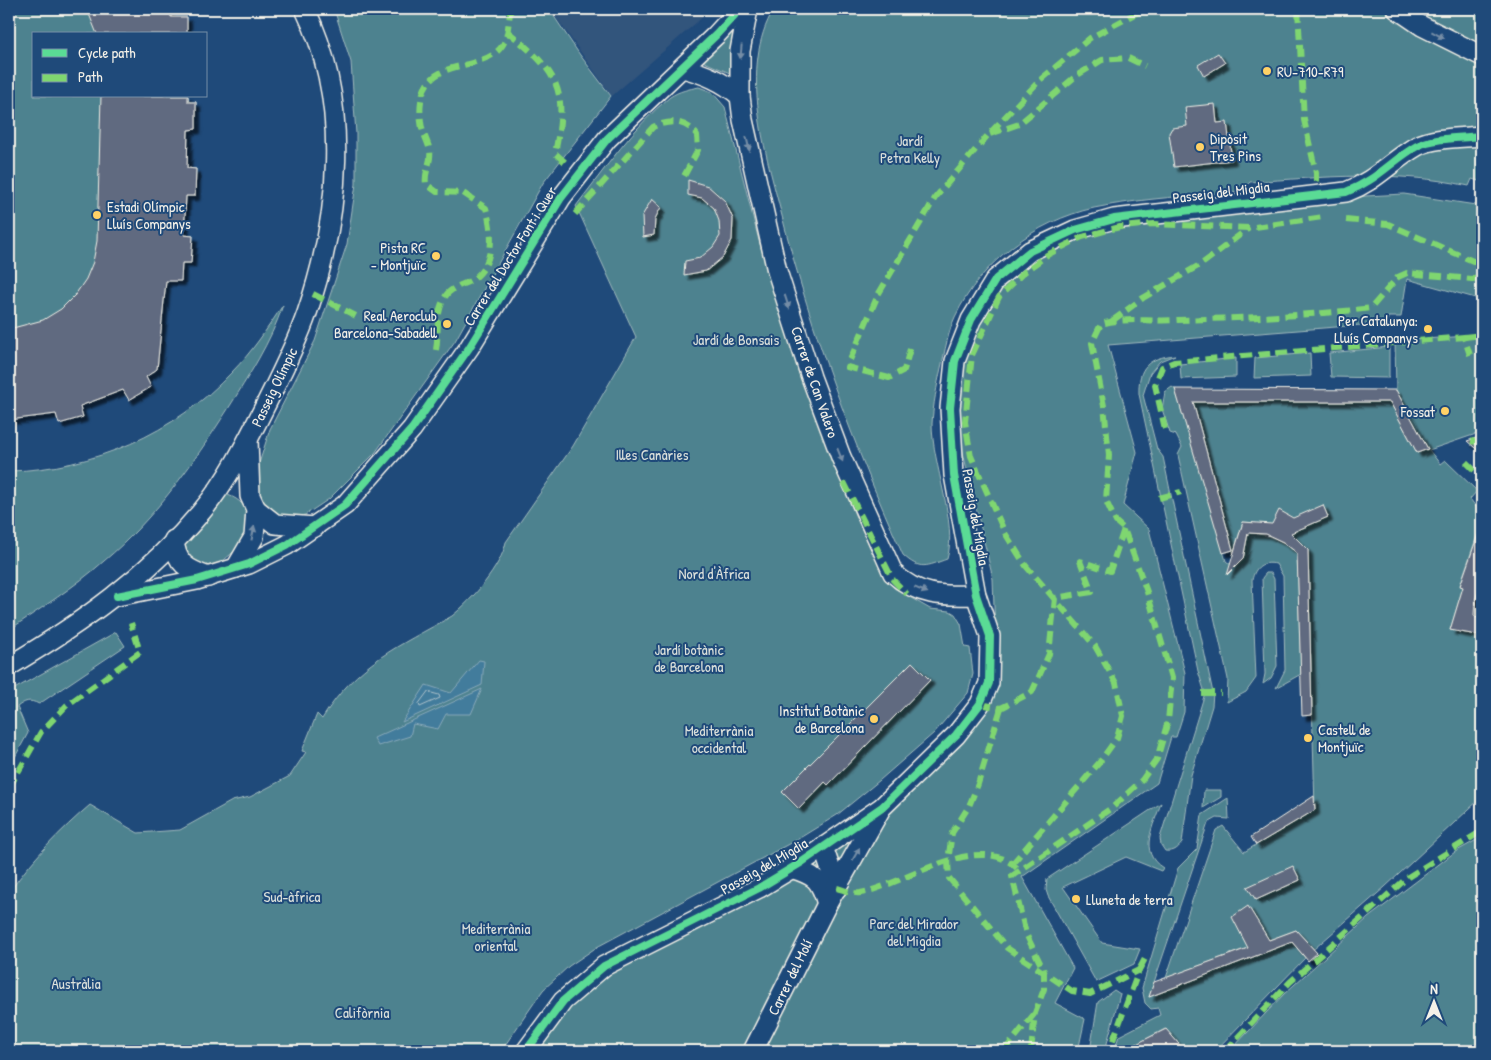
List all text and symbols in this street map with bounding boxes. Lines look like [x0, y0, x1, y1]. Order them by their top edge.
one-way arrow [1431, 31, 1445, 39]
legend [32, 32, 208, 98]
text: Cycle path [78, 42, 136, 63]
one-way arrow [736, 44, 744, 60]
place label: RU-710-R79 [1277, 61, 1344, 82]
marker: RU-710-R79 [1261, 65, 1273, 77]
text: Path [78, 66, 103, 87]
place label: Dipòsit Tres Pins [1210, 128, 1261, 166]
park label: Jardí Petra Kelly [880, 130, 940, 168]
one-way arrow [744, 136, 752, 151]
marker: Dipòsit Tres Pins [1194, 141, 1206, 153]
street label: Passeig del Migdia [1171, 176, 1271, 208]
street label: Carrer del Doctor Font i Quer [458, 182, 562, 330]
place label: Estadi Olímpic Lluís Companys [107, 196, 191, 234]
marker: Estadi Olímpic Lluís Companys [91, 209, 103, 221]
place label: Pista RC - Montjuïc [371, 237, 426, 275]
marker: Pista RC - Montjuïc [430, 250, 442, 262]
one-way arrow [784, 294, 791, 309]
place label: Real Aeroclub Barcelona-Sabadell [334, 305, 438, 343]
place label: Per Catalunya: Lluís Companys [1334, 310, 1418, 348]
marker: Real Aeroclub Barcelona-Sabadell [441, 318, 453, 330]
street label: Carrer de Can Valero [786, 323, 844, 441]
marker: Per Catalunya: Lluís Companys [1422, 323, 1434, 335]
park label: Jardí de Bonsais [693, 329, 779, 350]
street label: Passeig Olímpic [246, 344, 302, 430]
place label: Fossat [1400, 401, 1436, 422]
marker: Fossat [1439, 405, 1451, 417]
park label: Illes Canàries [616, 444, 689, 465]
one-way arrow [837, 448, 845, 462]
street label: Passeig del Migdia [957, 467, 995, 567]
one-way arrow [249, 526, 257, 541]
park label: Nord d'Àfrica [679, 563, 750, 584]
one-way arrow [914, 587, 928, 595]
park label: Jardí botànic de Barcelona [654, 639, 724, 677]
place label: Institut Botànic de Barcelona [779, 700, 864, 738]
marker: Institut Botànic de Barcelona [868, 713, 880, 725]
place label: Castell de Montjuïc [1318, 719, 1371, 757]
park label: Mediterrània occidental [685, 720, 753, 758]
marker: Castell de Montjuïc [1302, 732, 1314, 744]
street label: Passeig del Migdia [717, 832, 812, 899]
one-way arrow [852, 847, 860, 862]
park label: Sud-àfrica [264, 886, 321, 907]
place label: Lluneta de terra [1086, 889, 1173, 910]
marker: Lluneta de terra [1070, 893, 1082, 905]
park label: Parc del Mirador del Migdia [869, 913, 959, 951]
park label: Mediterrània oriental [462, 918, 530, 956]
street label: Carrer del Molí [762, 935, 818, 1019]
park label: Austràlia [51, 973, 101, 994]
north arrow [1408, 978, 1458, 1028]
text: N [1430, 979, 1438, 998]
park label: Califòrnia [335, 1002, 389, 1023]

